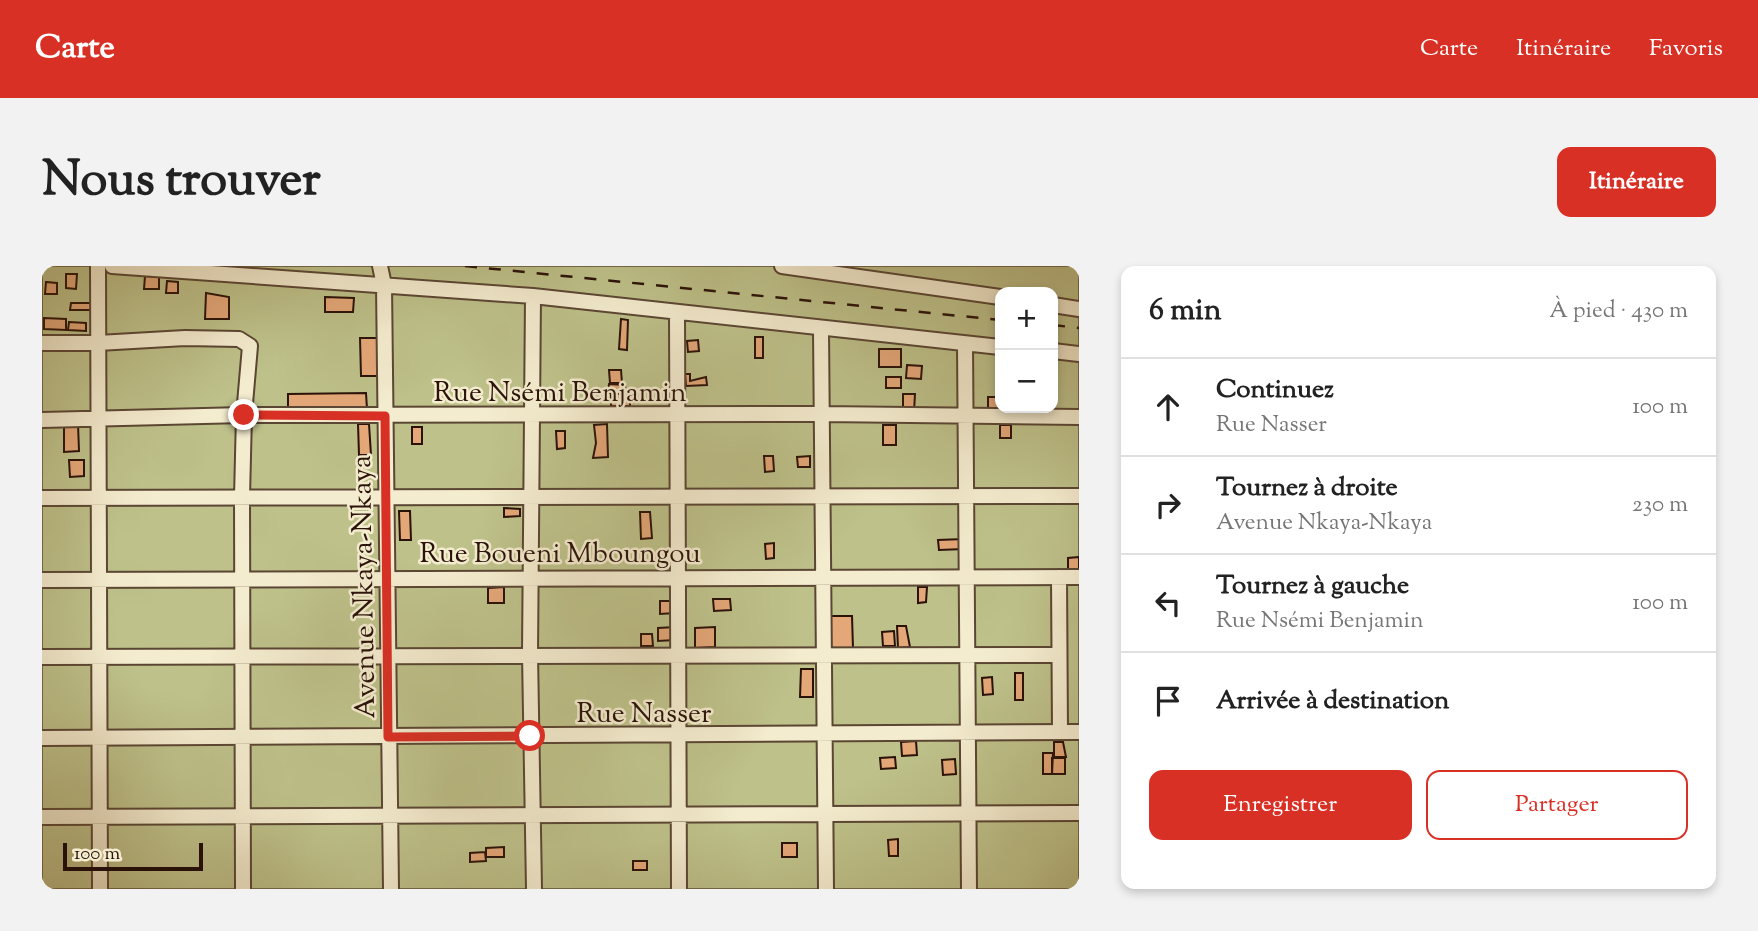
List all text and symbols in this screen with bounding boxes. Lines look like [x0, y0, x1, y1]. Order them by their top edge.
text: Carte [35, 25, 115, 73]
text: Carte [1420, 32, 1478, 66]
text: Itinéraire [1516, 32, 1611, 66]
text: Favoris [1649, 32, 1723, 66]
text: Nous trouver [42, 147, 321, 217]
button: Itinéraire [1557, 147, 1716, 217]
map controls [995, 287, 1058, 413]
button: + [995, 287, 1058, 350]
text: 6 min [1149, 290, 1221, 333]
text: À pied · 430 m [1549, 295, 1688, 328]
button: − [995, 350, 1058, 413]
text: Continuez [1216, 372, 1334, 409]
street label: Rue Nsémi Benjamin [434, 374, 686, 414]
icon: ahead [1149, 388, 1187, 426]
text: 100 m [1632, 391, 1688, 424]
route end [228, 399, 259, 430]
text: Rue Nasser [1216, 409, 1327, 442]
street label: Avenue Nkaya-Nkaya [343, 455, 387, 719]
text: Tournez à droite [1216, 470, 1398, 507]
icon: right [1149, 486, 1187, 524]
text: 230 m [1632, 489, 1688, 522]
text: Avenue Nkaya-Nkaya [1216, 507, 1432, 540]
street label: Rue Boueni Mboungou [419, 535, 701, 575]
text: Tournez à gauche [1216, 568, 1409, 605]
icon: left [1149, 584, 1187, 622]
text: 100 m [1632, 587, 1688, 620]
text: Rue Nsémi Benjamin [1216, 605, 1424, 638]
icon: arrive [1149, 682, 1187, 720]
text: Arrivée à destination [1216, 683, 1449, 720]
street label: Rue Nasser [576, 695, 712, 735]
route start [514, 720, 545, 751]
button: Enregistrer [1149, 770, 1412, 840]
button: Partager [1426, 770, 1688, 840]
scale bar [63, 840, 203, 872]
text: 100 m [74, 841, 120, 868]

